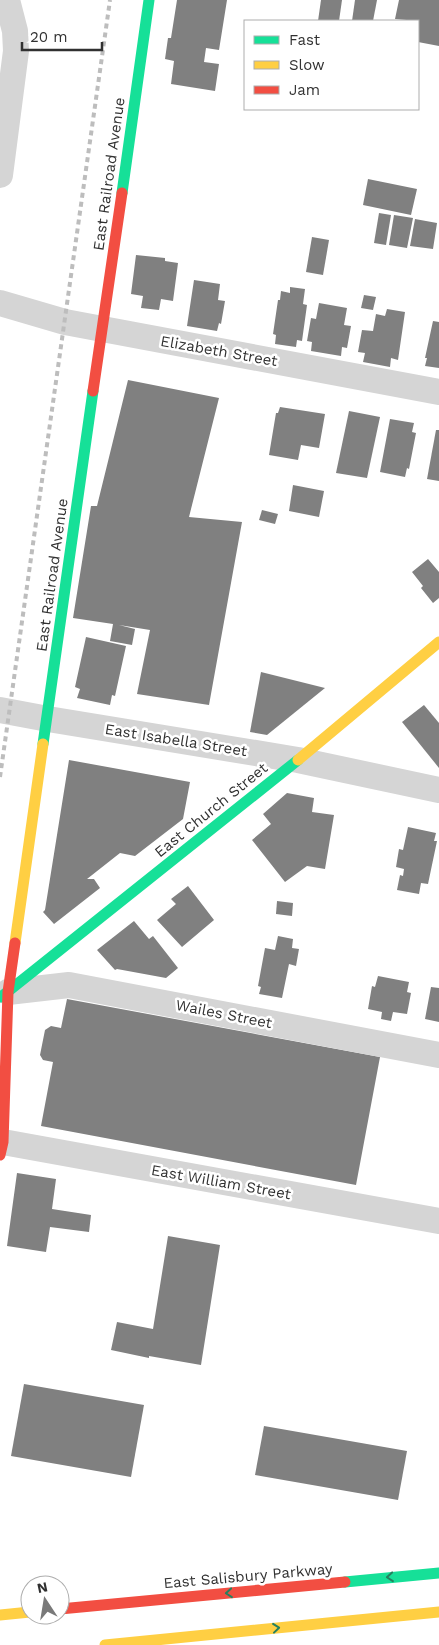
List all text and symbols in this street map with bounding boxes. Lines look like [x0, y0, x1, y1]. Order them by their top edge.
scale bar [22, 20, 102, 52]
legend [244, 20, 419, 110]
text: 20 m [30, 28, 68, 46]
text: Fast [289, 31, 321, 49]
text: Slow [289, 56, 325, 74]
text: Jam [289, 81, 320, 99]
street label: East Railroad Avenue [89, 96, 129, 252]
street label: Elizabeth Street [159, 332, 280, 370]
street label: East Railroad Avenue [32, 497, 72, 653]
street label: East Isabella Street [104, 720, 249, 760]
street label: East Church Street [151, 758, 272, 861]
street label: Wailes Street [174, 996, 274, 1032]
street label: East William Street [150, 1161, 293, 1203]
street label: East Salisbury Parkway [163, 1560, 333, 1592]
one-way arrow [386, 1572, 394, 1583]
north arrow [20, 1575, 70, 1625]
text: N [36, 1578, 49, 1596]
one-way arrow [224, 1587, 232, 1598]
one-way arrow [272, 1623, 280, 1634]

